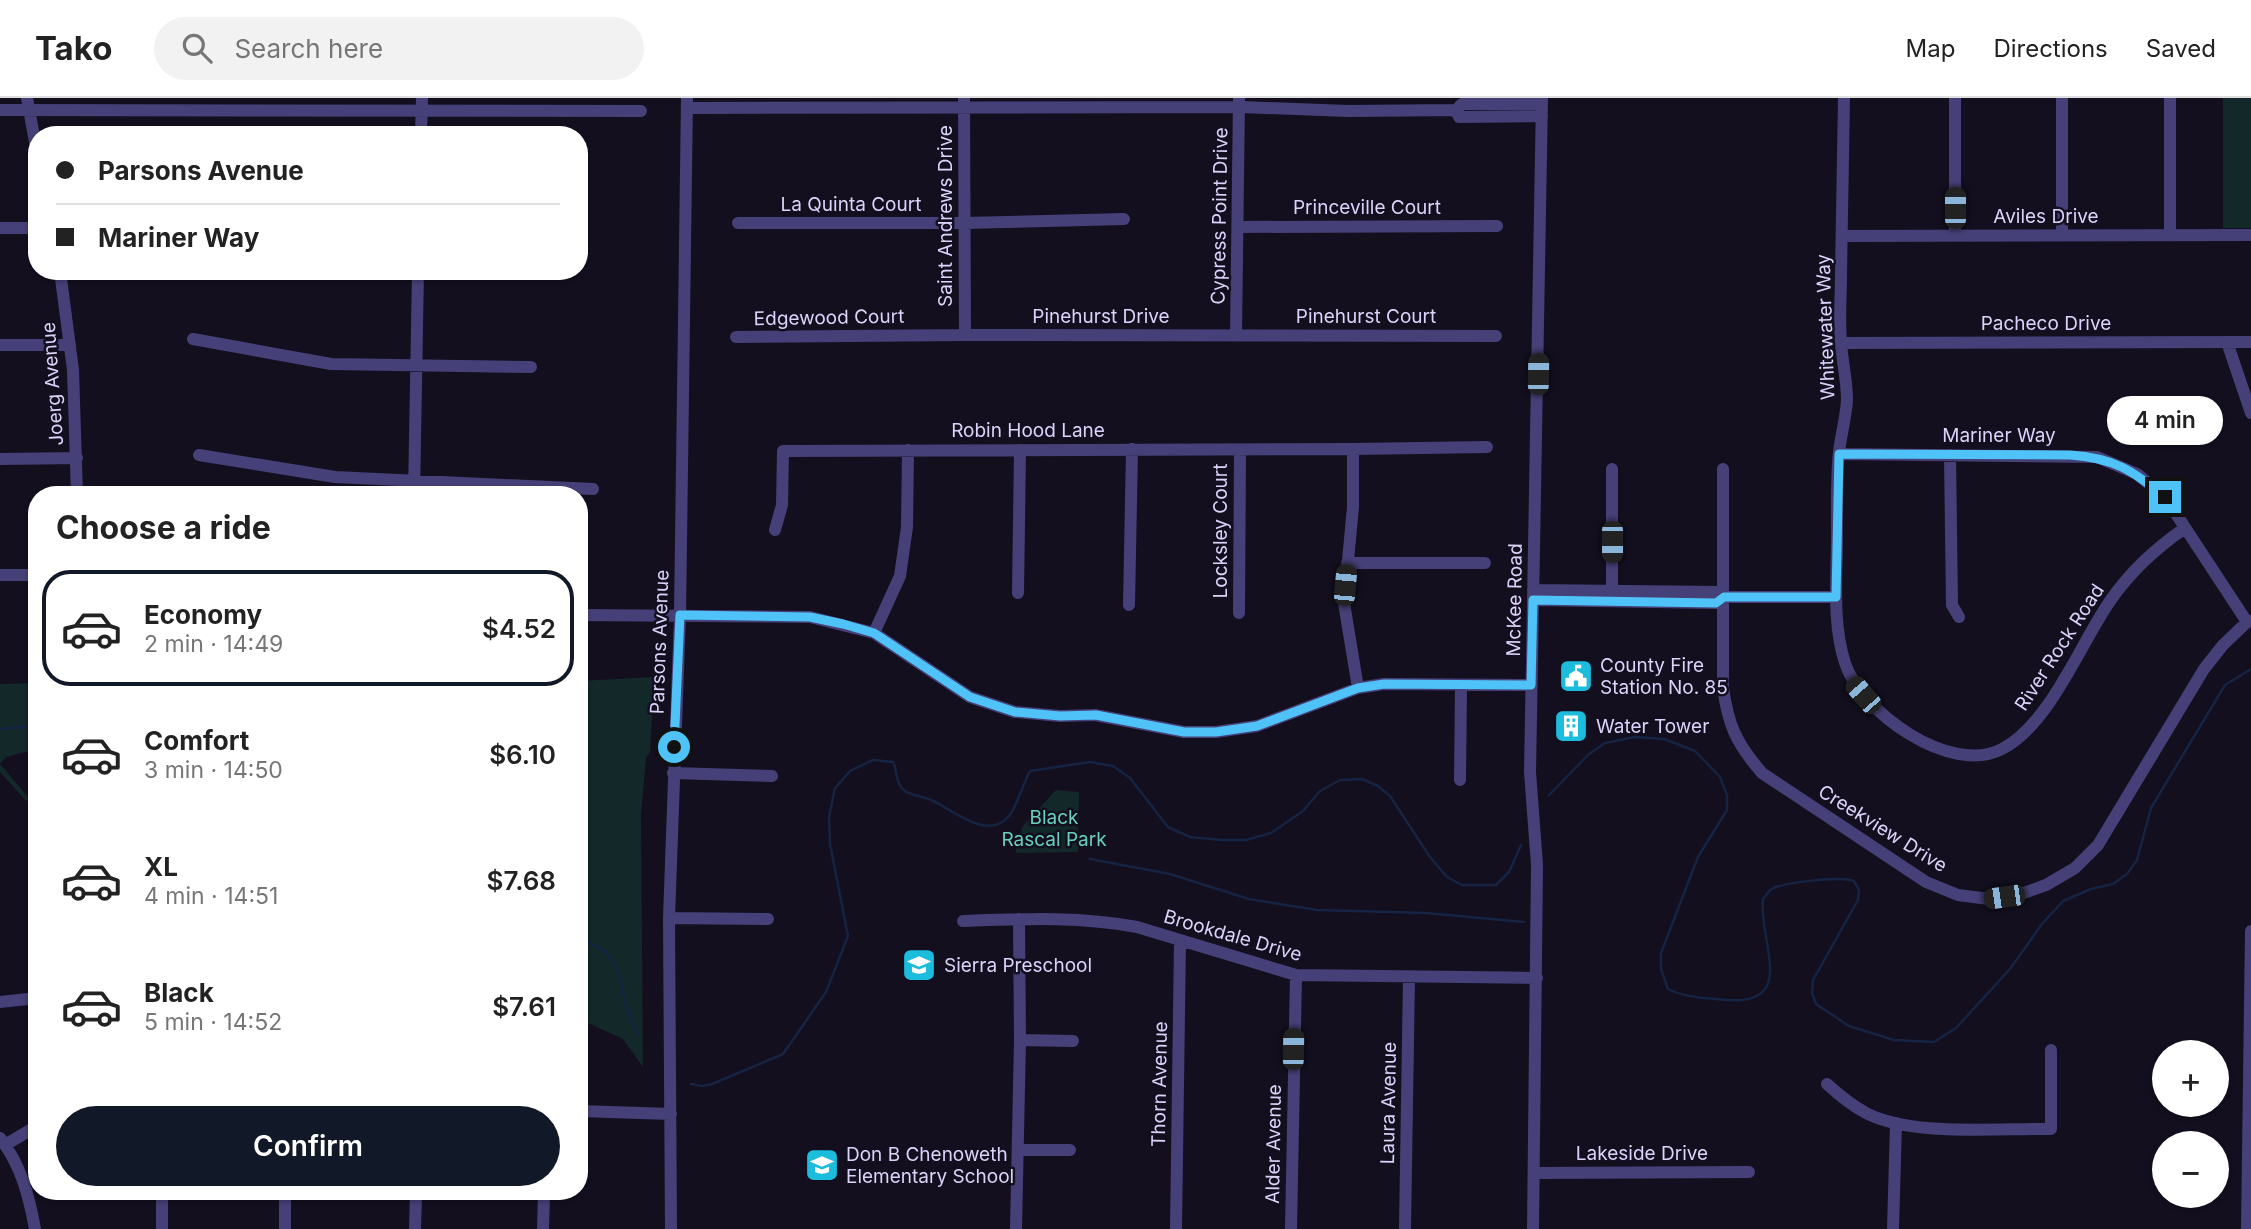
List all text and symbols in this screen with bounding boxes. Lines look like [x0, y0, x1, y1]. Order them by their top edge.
search box [154, 17, 644, 80]
text: Tako [35, 28, 112, 68]
icon: search [178, 29, 216, 67]
text: Search here [234, 33, 383, 64]
text: Map [1906, 34, 1955, 63]
text: Directions [1993, 34, 2108, 63]
text: Saved [2146, 34, 2216, 63]
street label: Saint Andrews Drive [934, 125, 957, 307]
street label: Cypress Point Drive [1206, 127, 1233, 305]
text: Parsons Avenue [98, 155, 304, 186]
car [1945, 187, 1966, 229]
street label: La Quinta Court [781, 193, 921, 216]
street label: Princeville Court [1293, 196, 1441, 219]
street label: Aviles Drive [1993, 205, 2099, 228]
text: Mariner Way [98, 222, 259, 253]
street label: Whitewater Way [1811, 253, 1840, 400]
street label: Edgewood Court [754, 305, 904, 330]
street label: Pinehurst Drive [1032, 305, 1170, 328]
street label: Pinehurst Court [1296, 305, 1436, 328]
street label: Pacheco Drive [1981, 312, 2111, 335]
street label: Joerg Avenue [37, 321, 68, 447]
car [1528, 353, 1549, 395]
callout: 4 min [2107, 396, 2223, 444]
text: 4 min [2134, 406, 2196, 434]
street label: Robin Hood Lane [951, 419, 1105, 442]
street label: Mariner Way [1942, 424, 2056, 447]
street label: Locksley Court [1209, 464, 1232, 598]
route end [2149, 481, 2181, 513]
text: Choose a ride [56, 508, 271, 547]
car [1602, 521, 1623, 563]
street label: McKee Road [1502, 543, 1527, 657]
car [1333, 563, 1358, 607]
street label: Parsons Avenue [645, 569, 674, 715]
street label: River Rock Road [2010, 580, 2109, 715]
icon: car [60, 597, 123, 660]
text: Economy [144, 599, 262, 630]
text: $4.52 [482, 613, 556, 644]
text: 2 min · 14:49 [144, 630, 283, 658]
place label: County Fire Station No. 85 [1600, 654, 1728, 699]
public building icon: County Fire Station No. 85 [1557, 657, 1595, 695]
car [1842, 672, 1885, 718]
building icon: Water Tower [1552, 707, 1590, 745]
place label: Water Tower [1596, 715, 1709, 738]
icon: car [60, 723, 123, 786]
text: Comfort [144, 725, 249, 756]
route start [658, 731, 690, 763]
text: $6.10 [489, 739, 556, 770]
text: 3 min · 14:50 [144, 756, 283, 784]
street label: Creekview Drive [1814, 780, 1951, 877]
park label: Black Rascal Park [1001, 806, 1107, 851]
icon: car [60, 849, 123, 912]
text: XL [144, 851, 178, 882]
text: $7.68 [487, 865, 556, 896]
text: 4 min · 14:51 [144, 882, 278, 910]
car [1982, 884, 2027, 910]
street label: Brookdale Drive [1161, 905, 1305, 966]
school or university icon: Sierra Preschool [900, 946, 938, 984]
place label: Sierra Preschool [944, 954, 1092, 977]
icon: car [60, 975, 123, 1038]
text: Black [144, 977, 214, 1008]
text: $7.61 [492, 991, 556, 1022]
text: 5 min · 14:52 [144, 1008, 282, 1036]
street label: Thorn Avenue [1147, 1021, 1172, 1147]
car [1283, 1028, 1304, 1070]
map controls [2152, 1040, 2229, 1208]
button: + [2152, 1040, 2229, 1117]
street label: Laura Avenue [1376, 1042, 1401, 1164]
street label: Alder Avenue [1261, 1084, 1286, 1204]
button: Confirm [56, 1106, 560, 1186]
button: − [2152, 1131, 2229, 1208]
street label: Lakeside Drive [1576, 1142, 1708, 1165]
place label: Don B Chenoweth Elementary School [846, 1143, 1014, 1188]
school or university icon: Don B Chenoweth Elementary School [803, 1146, 841, 1184]

